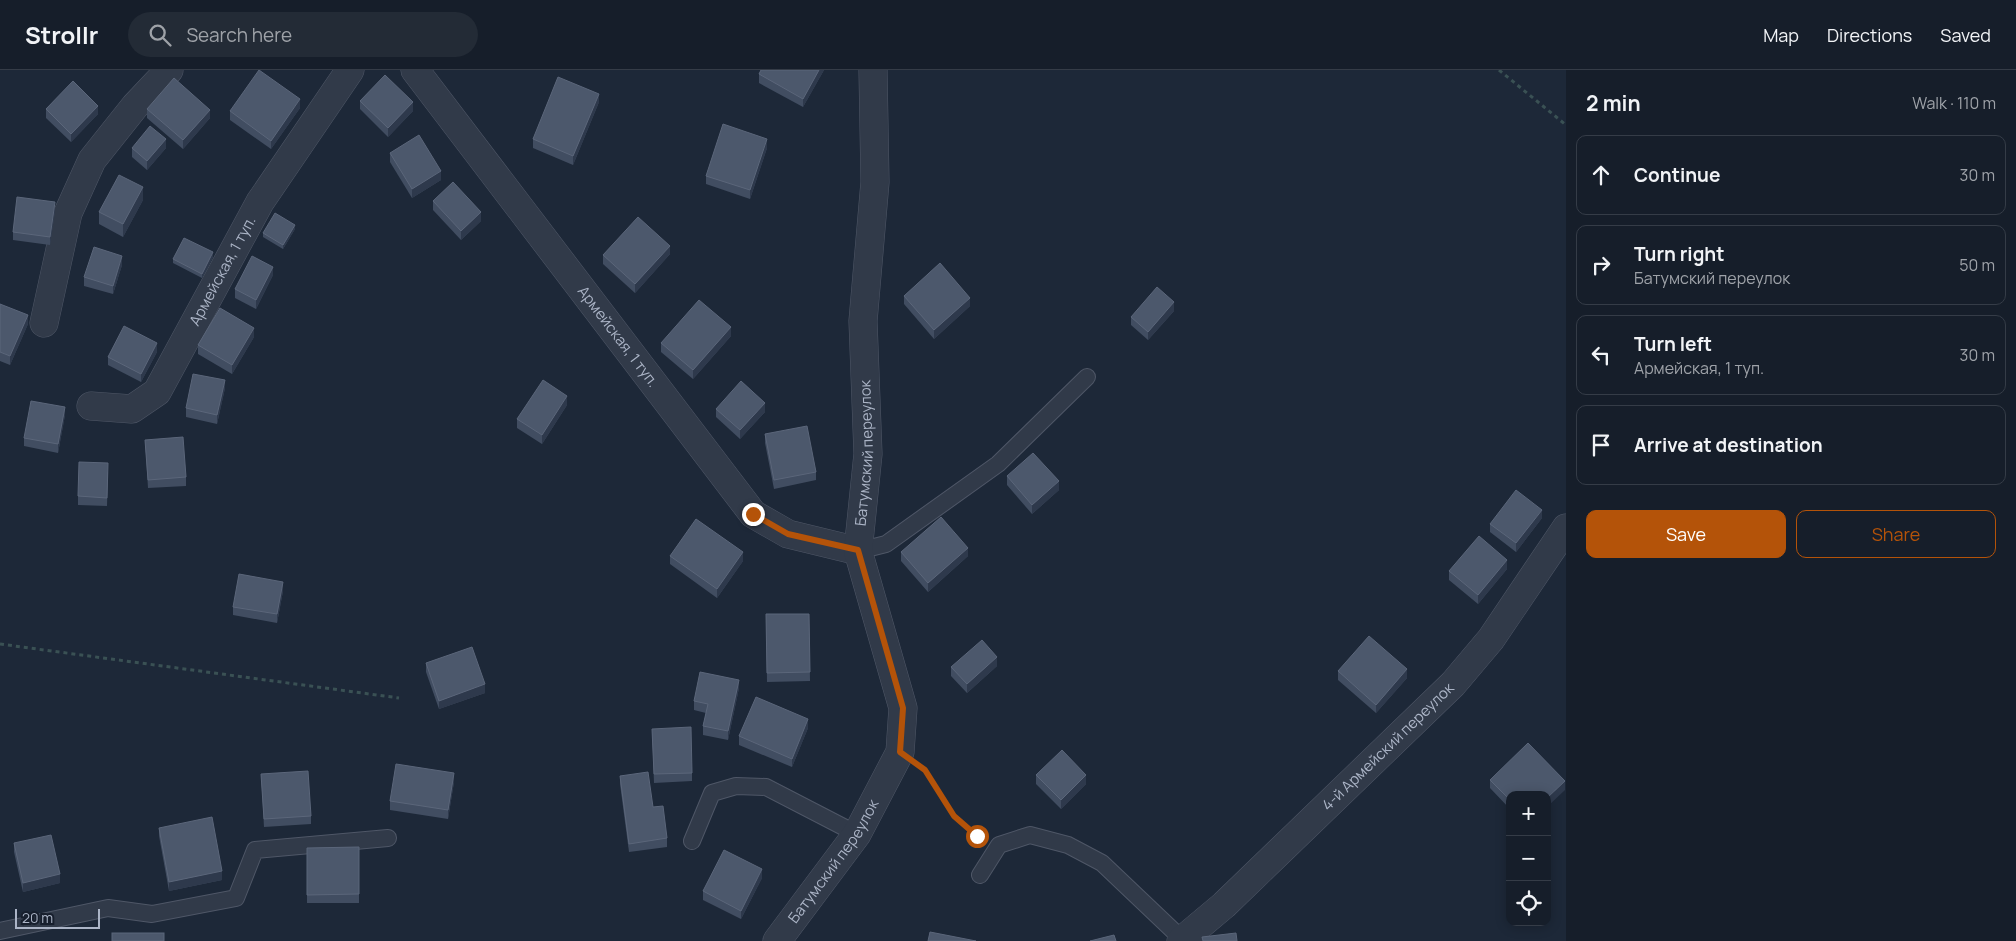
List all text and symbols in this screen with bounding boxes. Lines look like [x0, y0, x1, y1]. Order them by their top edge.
search box [128, 12, 478, 57]
text: Strollr [25, 18, 98, 51]
icon: search [146, 21, 174, 49]
text: Search here [186, 22, 292, 48]
text: Map [1763, 23, 1799, 47]
text: Directions [1827, 23, 1912, 47]
text: Saved [1940, 23, 1991, 47]
text: 2 min [1586, 89, 1641, 117]
text: Walk · 110 m [1912, 92, 1996, 114]
icon: ahead [1587, 161, 1615, 189]
text: Continue [1634, 162, 1720, 188]
text: 30 m [1960, 164, 1995, 186]
street label: Армейская, 1 туп. [184, 212, 261, 329]
text: Turn right [1634, 241, 1724, 267]
icon: right [1587, 251, 1615, 279]
text: 50 m [1959, 254, 1995, 276]
text: Батумский переулок [1634, 267, 1790, 289]
street label: Армейская, 1 туп. [573, 281, 664, 391]
text: Turn left [1634, 331, 1712, 357]
icon: left [1587, 341, 1615, 369]
text: 30 m [1960, 344, 1995, 366]
text: Армейская, 1 туп. [1634, 357, 1764, 379]
street label: Батумский переулок [850, 379, 878, 527]
icon: arrive [1587, 431, 1615, 459]
text: Arrive at destination [1634, 432, 1823, 458]
route end [742, 503, 765, 526]
button: Save [1586, 510, 1786, 558]
button: Share [1796, 510, 1996, 558]
street label: 4-й Армейский переулок [1317, 677, 1459, 815]
map controls [1506, 791, 1551, 926]
button: + [1506, 791, 1551, 836]
street label: Батумский переулок [783, 795, 884, 927]
route start [966, 825, 989, 848]
button: − [1506, 836, 1551, 881]
button: locate [1506, 881, 1551, 926]
scale bar [15, 906, 100, 929]
text: 20 m [22, 908, 53, 927]

